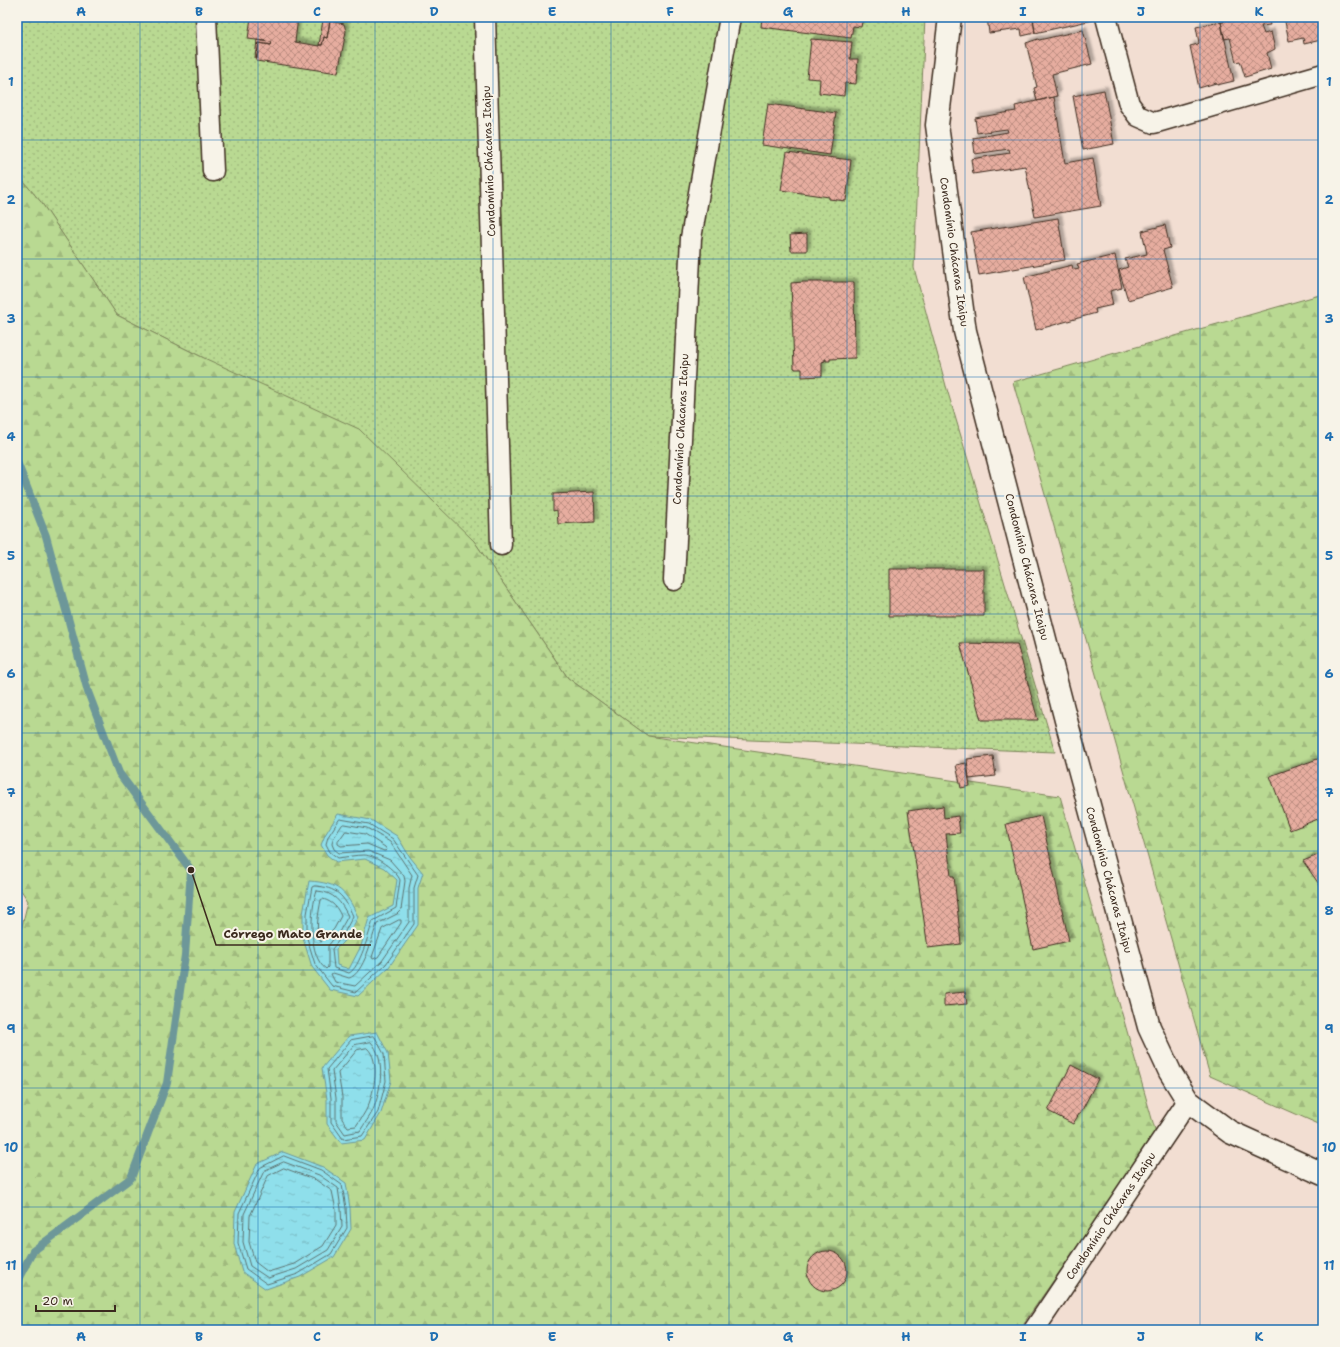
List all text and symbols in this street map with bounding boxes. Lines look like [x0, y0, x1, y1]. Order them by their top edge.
text: A [76, 3, 86, 20]
text: B [195, 3, 203, 20]
text: C [313, 3, 321, 20]
text: D [429, 3, 439, 20]
text: E [548, 3, 557, 20]
text: F [666, 3, 674, 20]
text: G [783, 3, 794, 20]
text: H [901, 3, 911, 20]
text: I [1019, 3, 1027, 20]
text: J [1137, 3, 1145, 20]
text: K [1255, 3, 1264, 20]
text: 1 [8, 73, 14, 90]
text: 1 [1326, 73, 1332, 90]
street label: Condomínio Chácaras Itaipu [479, 85, 499, 237]
street label: Condomínio Chácaras Itaipu [936, 176, 972, 328]
text: 2 [6, 191, 16, 208]
text: 2 [1324, 191, 1334, 208]
text: 3 [6, 310, 16, 327]
text: 3 [1324, 310, 1334, 327]
street label: Condomínio Chácaras Itaipu [670, 353, 692, 505]
text: 4 [6, 428, 16, 445]
text: 4 [1324, 428, 1334, 445]
street label: Condomínio Chácaras Itaipu [1001, 492, 1053, 642]
text: 5 [7, 547, 15, 564]
text: 5 [1325, 547, 1333, 564]
text: 6 [6, 665, 16, 682]
text: 6 [1324, 665, 1334, 682]
text: 7 [6, 784, 16, 801]
text: 7 [1324, 784, 1334, 801]
street label: Condomínio Chácaras Itaipu [1082, 805, 1136, 955]
text: 8 [6, 902, 16, 919]
text: 8 [1324, 902, 1334, 919]
callout: Córrego Mato Grande [216, 921, 371, 945]
text: Córrego Mato Grande [224, 926, 363, 942]
text: 9 [6, 1020, 16, 1037]
text: 9 [1324, 1020, 1334, 1037]
text: 10 [4, 1139, 18, 1156]
text: 10 [1322, 1139, 1336, 1156]
street label: Condomínio Chácaras Itaipu [1063, 1149, 1159, 1283]
text: 11 [5, 1257, 17, 1274]
text: 11 [1323, 1257, 1335, 1274]
scale bar [36, 1287, 115, 1313]
text: 20 m [42, 1293, 73, 1309]
text: A [76, 1328, 86, 1345]
text: B [195, 1328, 203, 1345]
text: C [313, 1328, 321, 1345]
text: D [429, 1328, 439, 1345]
text: E [548, 1328, 557, 1345]
text: F [666, 1328, 674, 1345]
text: G [783, 1328, 794, 1345]
text: H [901, 1328, 911, 1345]
text: I [1019, 1328, 1027, 1345]
text: J [1137, 1328, 1145, 1345]
text: K [1255, 1328, 1264, 1345]

